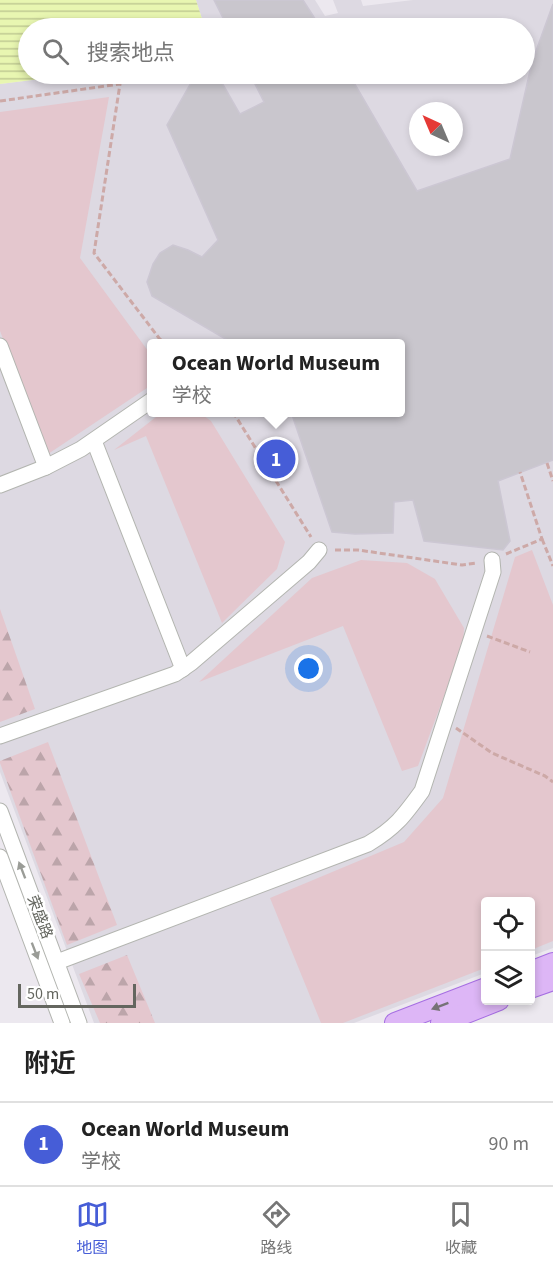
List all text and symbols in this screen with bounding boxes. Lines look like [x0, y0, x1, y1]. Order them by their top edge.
search box [18, 18, 535, 84]
icon: search [39, 35, 72, 68]
text: 搜索地点 [87, 37, 175, 69]
north arrow [409, 102, 463, 156]
popup [147, 339, 405, 417]
text: Ocean World Museum [172, 347, 380, 379]
text: 学校 [172, 382, 212, 410]
pin: 1 [256, 436, 296, 482]
your location [294, 654, 323, 683]
one-way arrow [17, 861, 26, 879]
street label: 荣盛路 [22, 892, 57, 942]
map controls [481, 897, 535, 1005]
button: locate [481, 897, 535, 951]
one-way arrow [31, 942, 41, 960]
button: layers [481, 951, 535, 1005]
scale bar [18, 981, 136, 1008]
text: 50 m [27, 983, 59, 1005]
one-way arrow [431, 1001, 449, 1011]
text: 附近 [24, 1045, 76, 1082]
text: Ocean World Museum [81, 1113, 289, 1145]
text: 1 [38, 1130, 49, 1158]
text: 90 m [489, 1130, 529, 1158]
text: 学校 [81, 1148, 121, 1176]
tab: 地图 [76, 1198, 109, 1259]
tab: 路线 [260, 1198, 293, 1259]
tab: 收藏 [444, 1198, 477, 1259]

